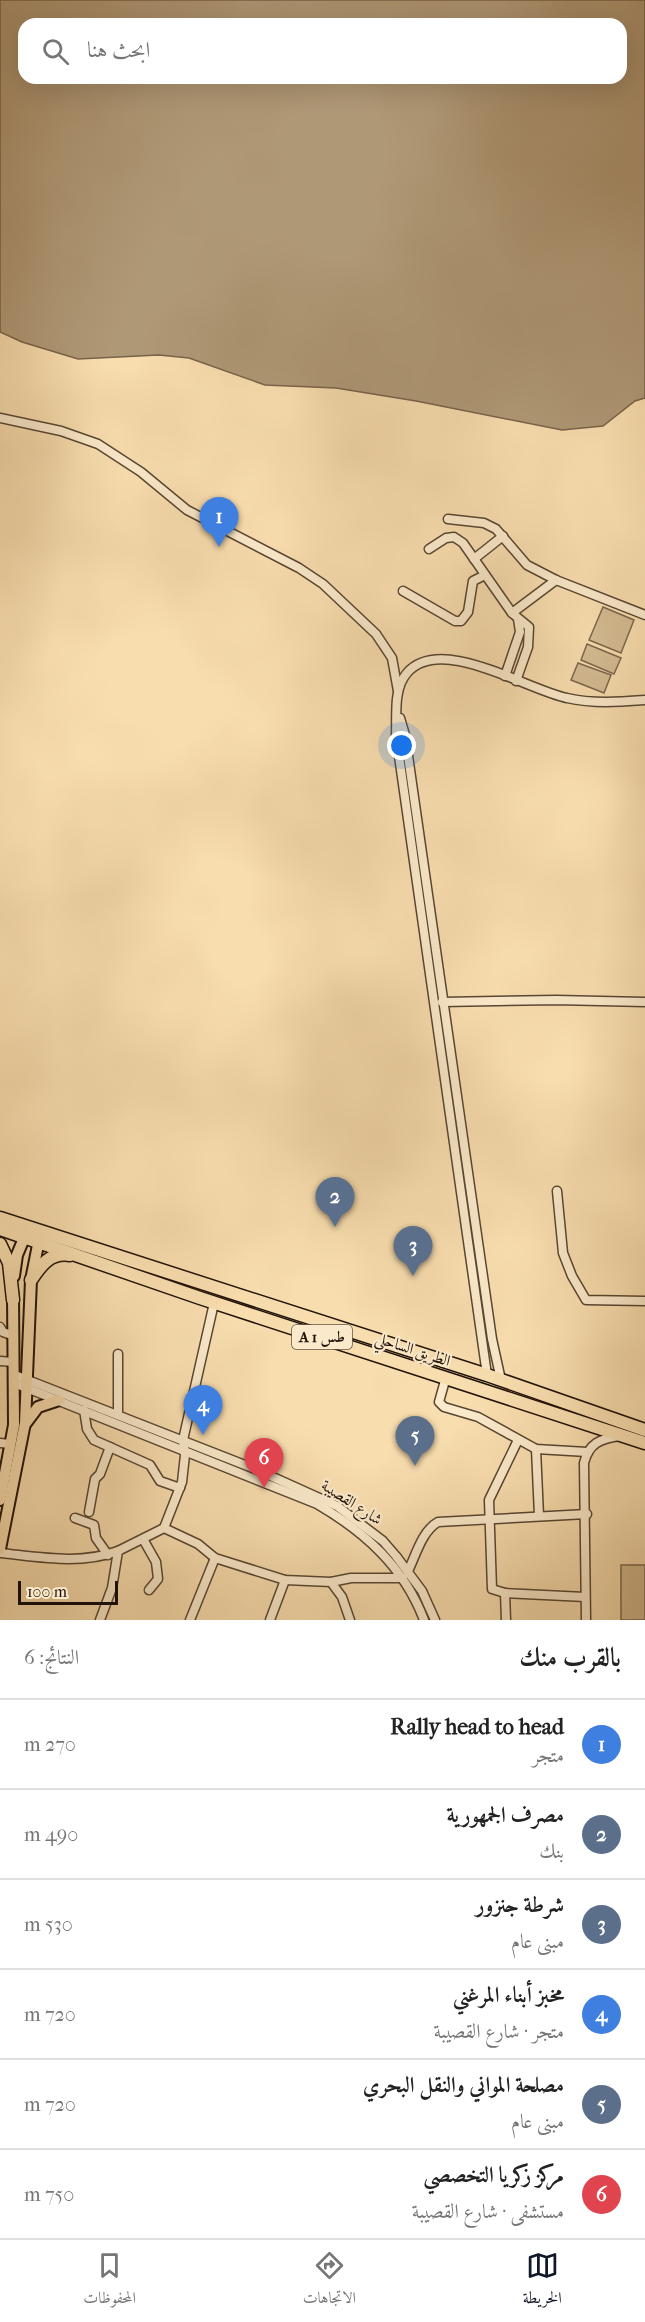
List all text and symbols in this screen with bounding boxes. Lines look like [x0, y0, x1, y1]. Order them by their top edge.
search box [18, 18, 627, 84]
icon: search [39, 35, 72, 68]
text: ابحث هنا [87, 37, 150, 63]
pin: 1 [200, 498, 238, 547]
your location [387, 731, 416, 760]
pin: 2 [316, 1178, 354, 1227]
pin: 3 [394, 1226, 432, 1276]
road number: A 1 طس [292, 1325, 352, 1349]
street label: الطريق الساحلي [371, 1328, 453, 1376]
pin: 4 [184, 1386, 222, 1435]
pin: 5 [396, 1416, 434, 1466]
pin: 6 [244, 1438, 284, 1488]
street label: شارع القصيبة [316, 1475, 386, 1532]
scale bar [18, 1578, 118, 1606]
text: 100 m [27, 1582, 67, 1601]
text: بالقرب منك [519, 1642, 621, 1673]
text: النتائج: 6 [24, 1646, 79, 1669]
text: Rally head to head [390, 1714, 564, 1740]
text: 270 m [24, 1733, 76, 1756]
text: 1 [598, 1733, 605, 1756]
text: متجر [532, 1744, 564, 1767]
text: مصرف الجمهورية [447, 1802, 564, 1828]
text: 490 m [24, 1823, 78, 1846]
text: 2 [596, 1823, 607, 1846]
text: بنك [539, 1840, 564, 1863]
text: شرطة جنزور [476, 1892, 564, 1918]
text: 530 m [24, 1913, 73, 1936]
text: 3 [597, 1913, 606, 1936]
text: مبنى عام [511, 1930, 564, 1953]
text: مخبز أبناء المرغني [453, 1982, 564, 2008]
text: 720 m [24, 2003, 76, 2026]
text: 4 [596, 2003, 607, 2026]
text: متجر · شارع القصيبة [433, 2020, 564, 2043]
text: مصلحة المواني والنقل البحري [363, 2072, 564, 2098]
text: 720 m [24, 2093, 76, 2116]
text: 5 [597, 2093, 606, 2116]
text: مبنى عام [511, 2110, 564, 2133]
text: مركز زكريا التخصصي [423, 2162, 564, 2188]
text: 750 m [24, 2183, 74, 2206]
text: 6 [596, 2183, 607, 2206]
text: مستشفى · شارع القصيبة [412, 2200, 564, 2223]
tab: المحفوظات [83, 2249, 136, 2313]
tab: الاتجاهات [303, 2249, 356, 2313]
tab: الخريطة [523, 2249, 562, 2313]

